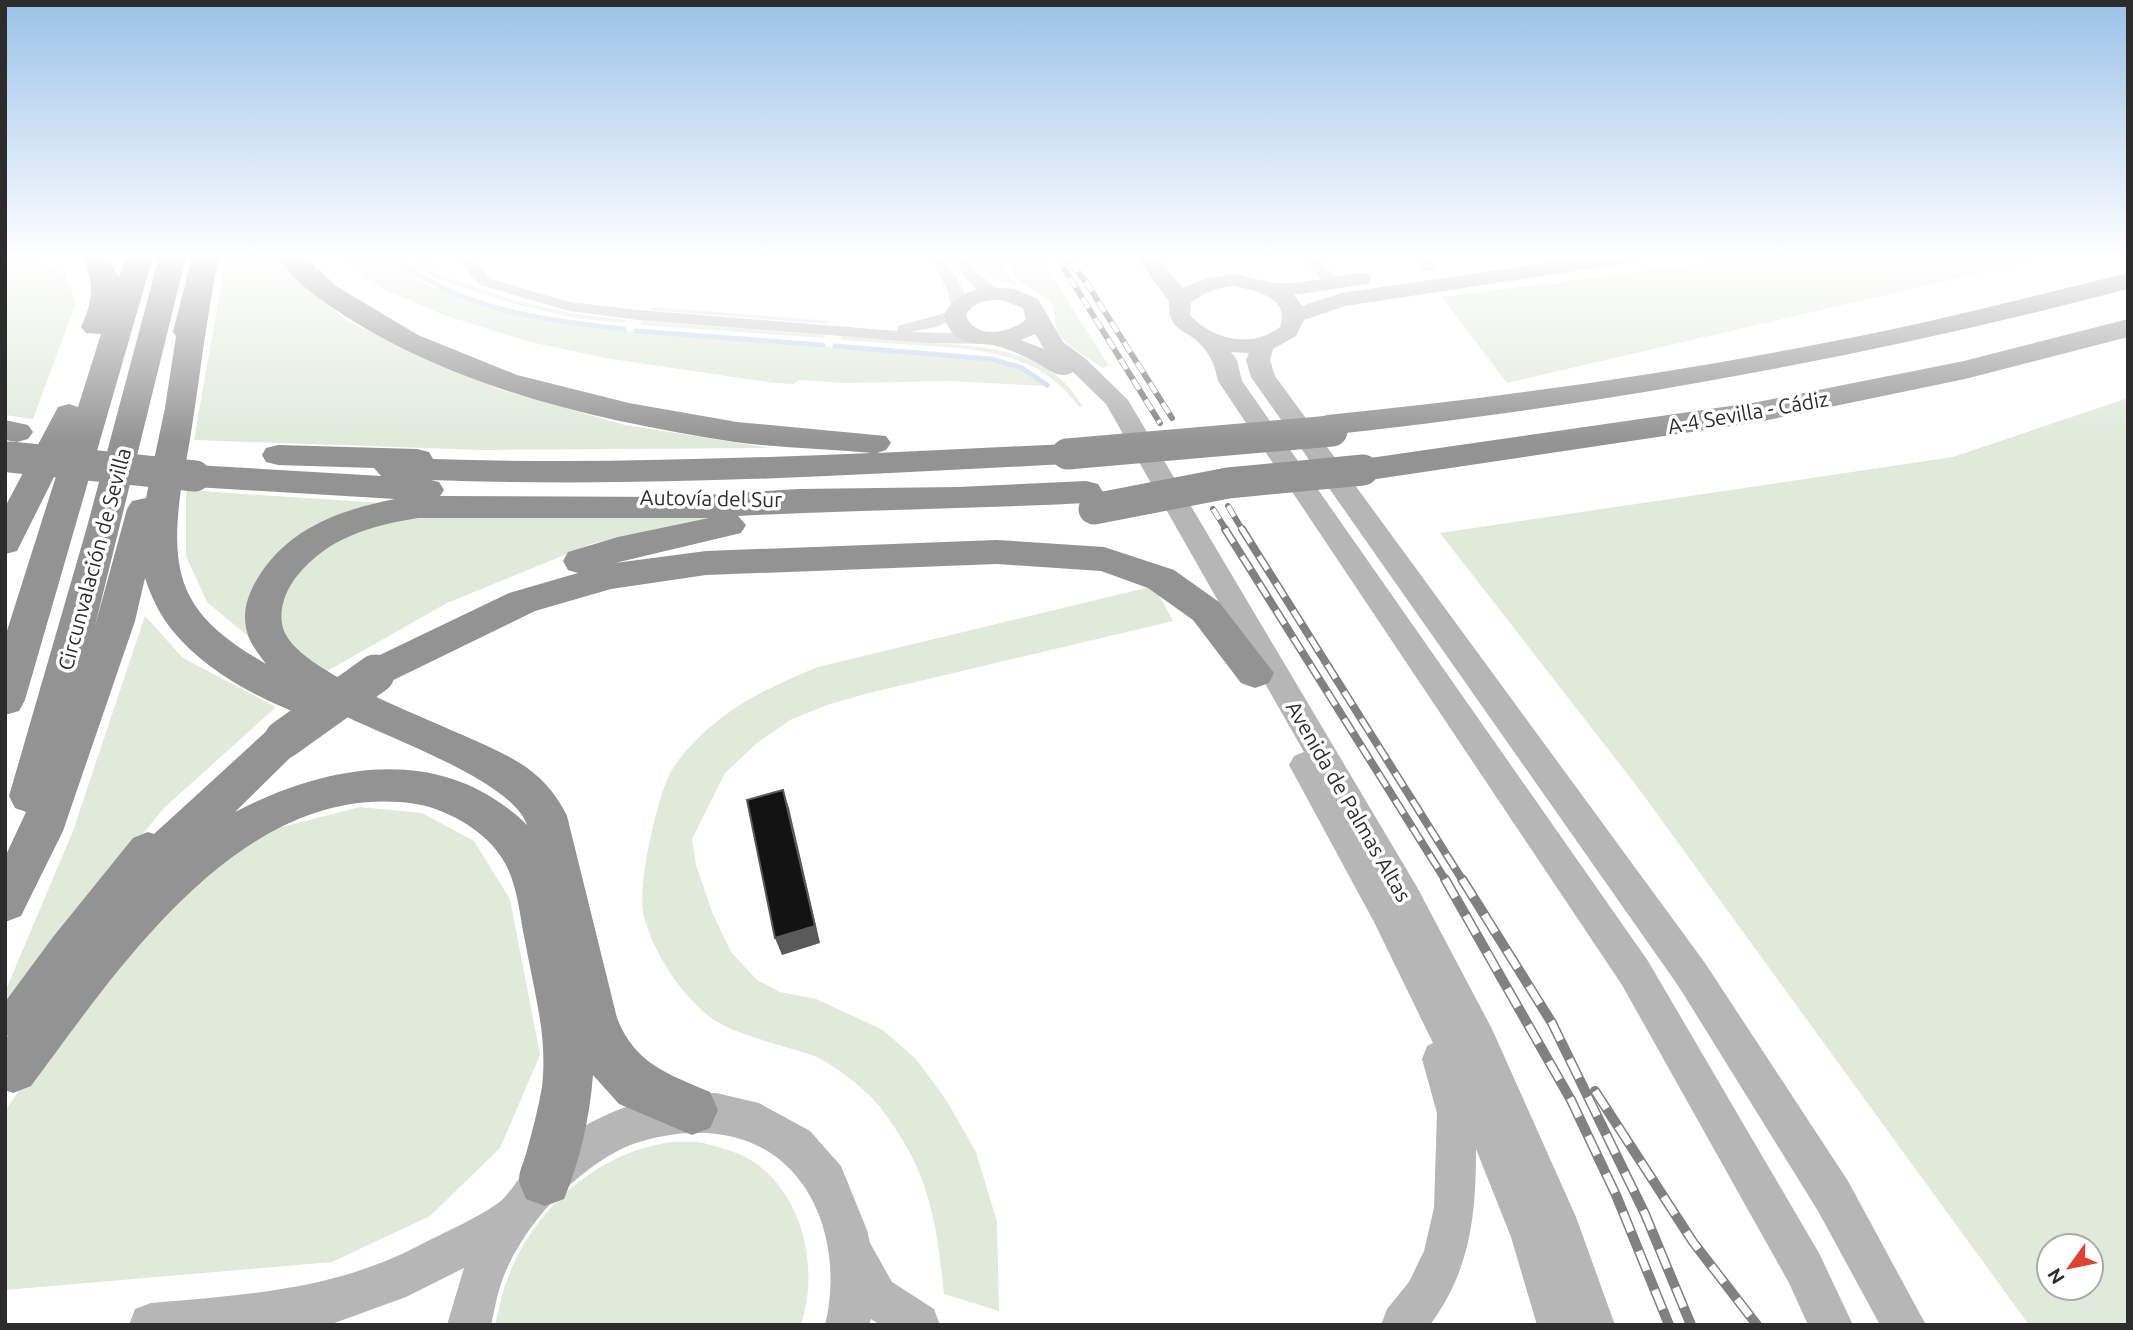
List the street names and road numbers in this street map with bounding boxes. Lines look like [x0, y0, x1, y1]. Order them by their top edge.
street label: A-4 Sevilla - Cádiz [1666, 386, 1830, 438]
street label: Circunvalación de Sevilla [53, 445, 135, 673]
street label: Autovía del Sur [640, 485, 782, 511]
street label: Avenida de Palmas Altas [1282, 696, 1416, 906]

